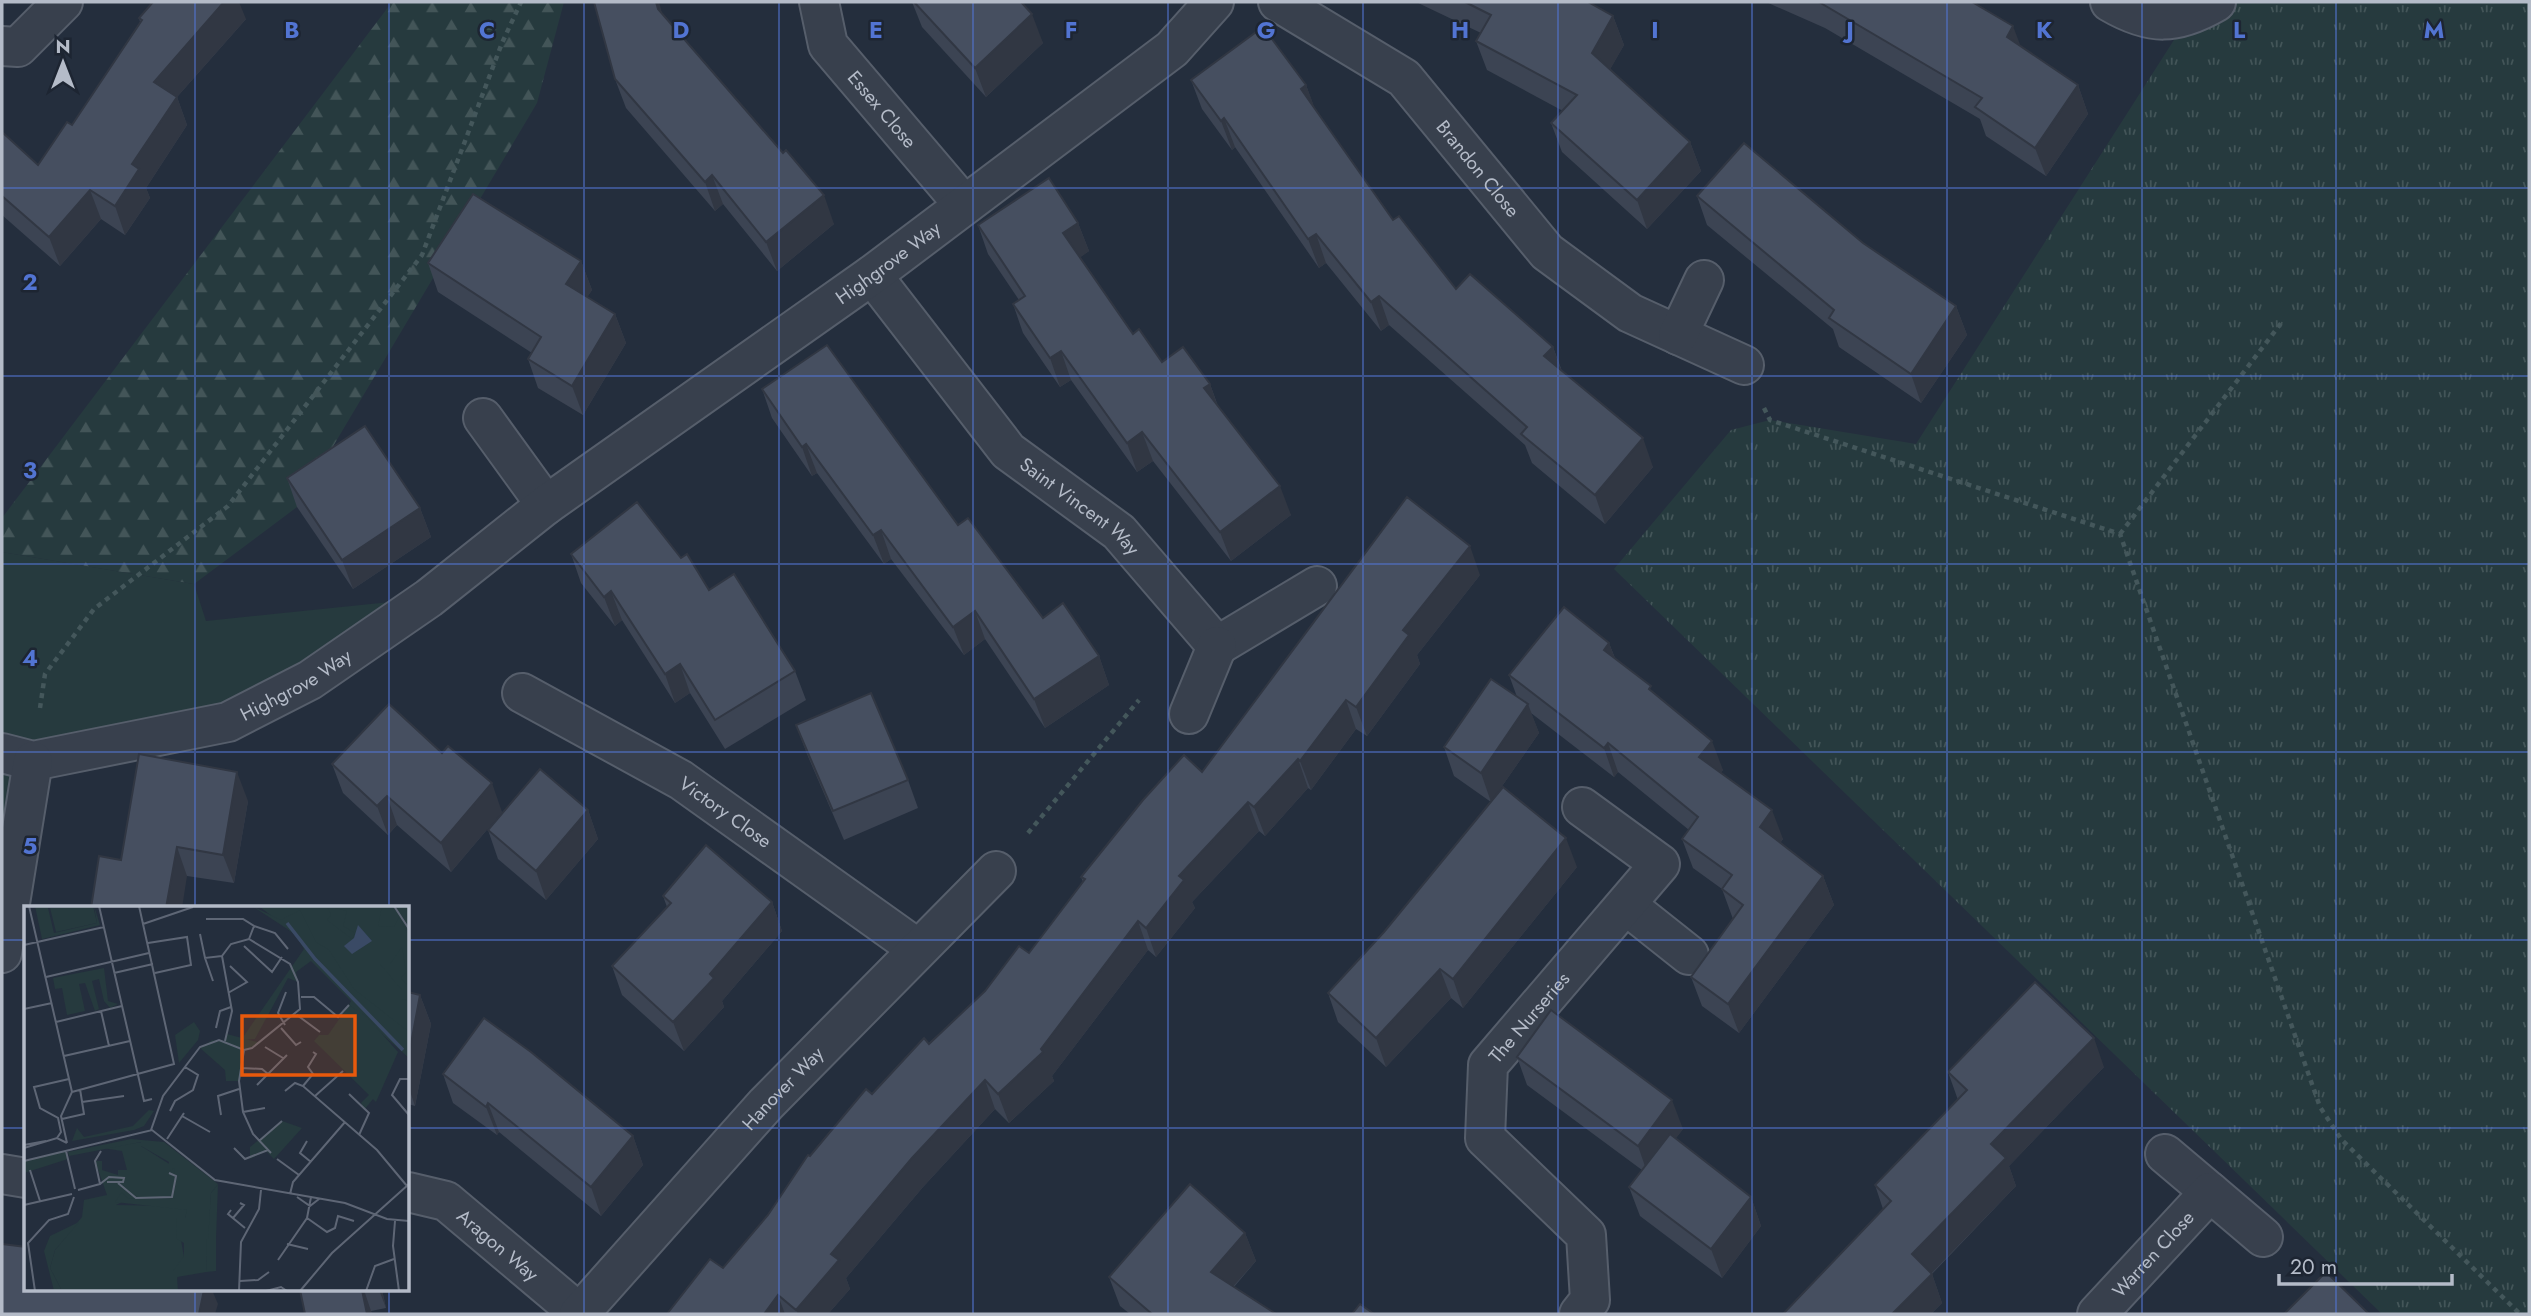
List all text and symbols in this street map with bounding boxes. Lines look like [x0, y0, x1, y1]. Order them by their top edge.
text: B [284, 13, 300, 47]
text: C [479, 13, 495, 47]
text: D [673, 13, 690, 47]
text: E [869, 13, 883, 47]
text: F [1065, 13, 1077, 47]
text: G [1257, 13, 1275, 47]
text: H [1451, 13, 1469, 47]
text: I [1651, 13, 1659, 47]
text: J [1842, 13, 1854, 47]
text: K [2036, 13, 2053, 47]
text: L [2233, 13, 2246, 47]
text: M [2424, 13, 2444, 47]
north arrow [28, 28, 98, 98]
text: N [55, 33, 71, 60]
street label: Essex Close [842, 64, 923, 154]
street label: Brandon Close [1430, 114, 1526, 223]
street label: Highgrove Way [830, 214, 946, 310]
text: 2 [22, 265, 38, 299]
street label: Saint Vincent Way [1014, 451, 1147, 561]
text: 3 [23, 453, 37, 487]
text: 4 [22, 641, 38, 675]
street label: Highgrove Way [235, 642, 357, 727]
street label: Victory Close [674, 769, 778, 854]
text: 5 [23, 829, 37, 863]
inset map [24, 906, 410, 1292]
street label: The Nurseries [1482, 966, 1576, 1068]
street label: Hanover Way [735, 1040, 830, 1136]
street label: Aragon Way [451, 1202, 545, 1288]
street label: Warren Close [2106, 1204, 2200, 1303]
scale bar [2279, 1242, 2452, 1286]
text: 20 m [2290, 1252, 2337, 1282]

